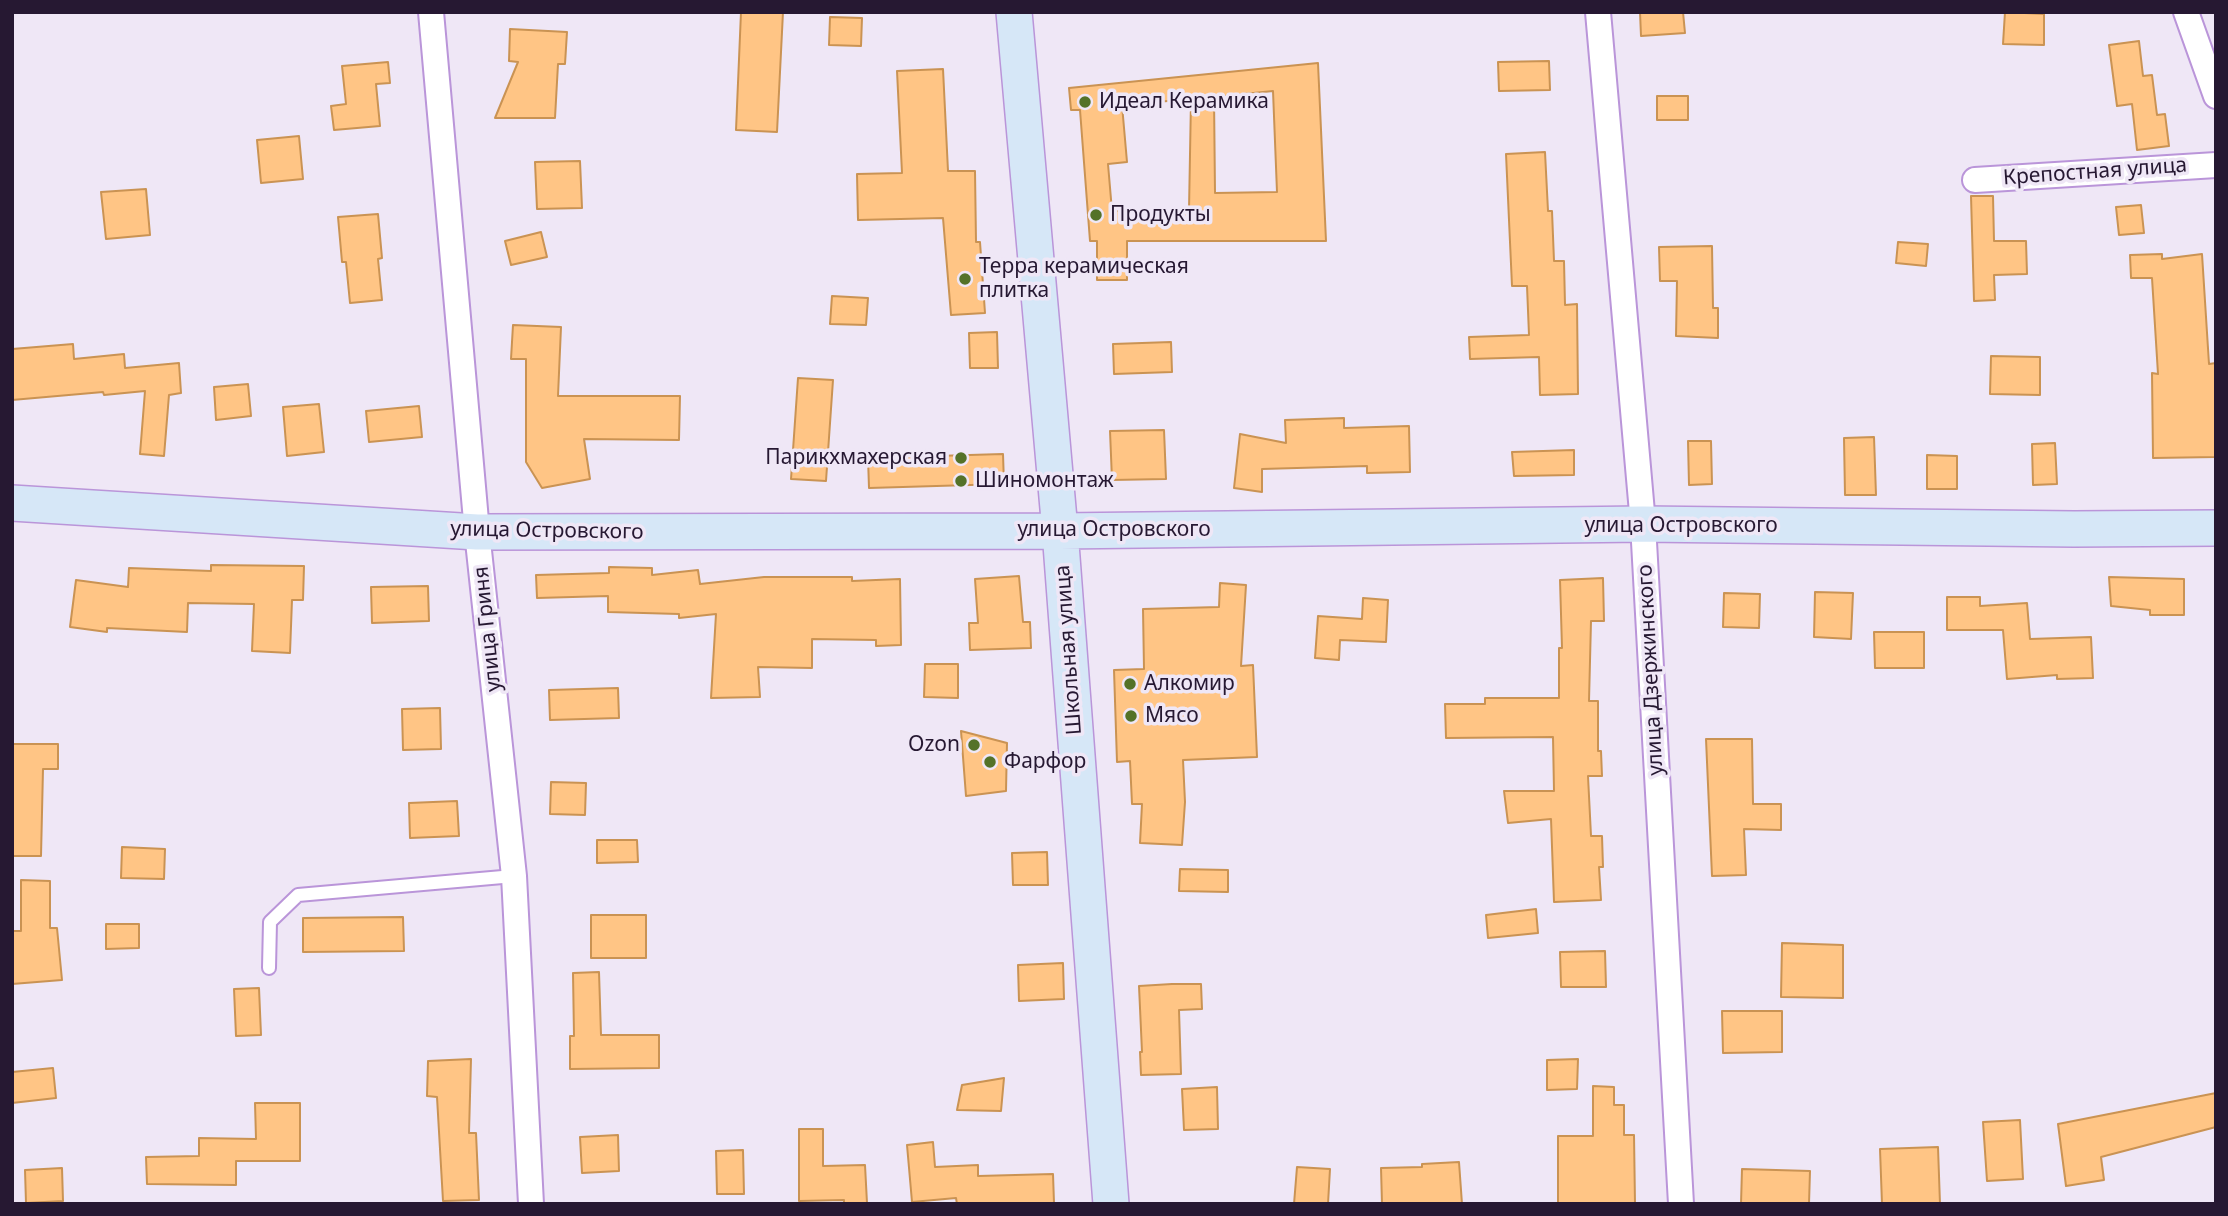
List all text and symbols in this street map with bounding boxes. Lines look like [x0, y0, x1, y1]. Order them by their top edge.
place label: Идеал Керамика [1099, 89, 1269, 115]
marker: Идеал Керамика [1077, 94, 1093, 110]
street label: Крепостная улица [2002, 153, 2188, 191]
place label: Продукты [1110, 202, 1211, 228]
marker: Продукты [1088, 207, 1104, 223]
place label: Терра керамическая плитка [979, 254, 1189, 304]
marker: Терра керамическая плитка [957, 271, 973, 287]
place label: Парикхмахерская [765, 445, 947, 471]
marker: Парикхмахерская [953, 450, 969, 466]
place label: Шиномонтаж [975, 468, 1114, 494]
marker: Шиномонтаж [953, 473, 969, 489]
street label: улица Островского [1584, 513, 1778, 539]
street label: улица Островского [450, 517, 644, 545]
street label: улица Островского [1017, 517, 1211, 543]
street label: Школьная улица [1050, 564, 1088, 736]
street label: улица Дзержинского [1633, 564, 1669, 776]
street label: улица Гриня [469, 565, 507, 693]
place label: Алкомир [1144, 671, 1235, 697]
marker: Алкомир [1122, 676, 1138, 692]
place label: Мясо [1145, 703, 1199, 729]
marker: Мясо [1123, 708, 1139, 724]
place label: Ozon [908, 732, 960, 758]
marker: Ozon [966, 737, 982, 753]
place label: Фарфор [1004, 749, 1086, 775]
marker: Фарфор [982, 754, 998, 770]

